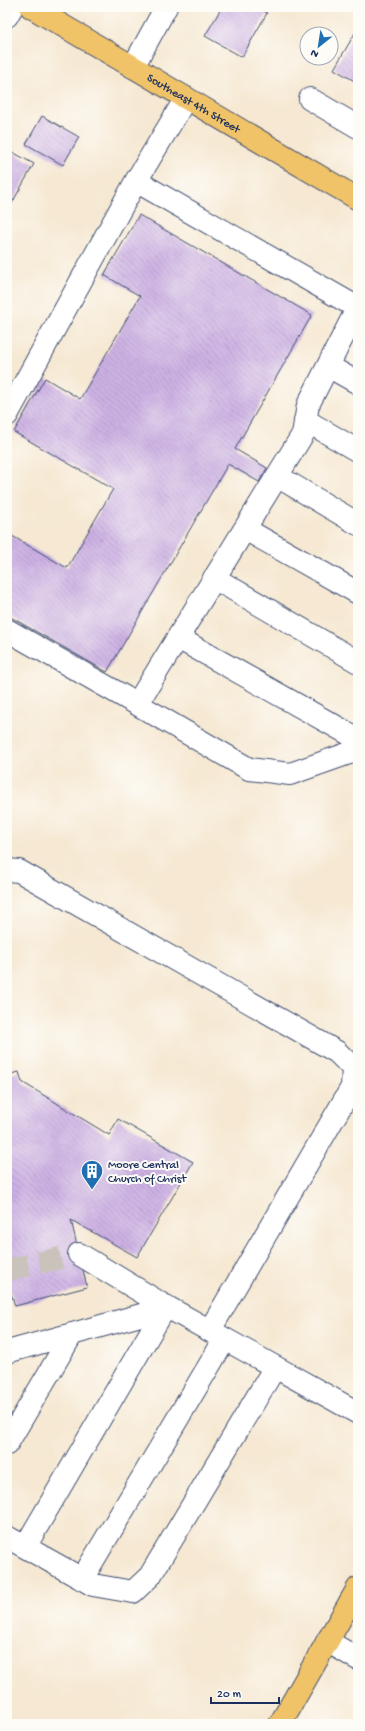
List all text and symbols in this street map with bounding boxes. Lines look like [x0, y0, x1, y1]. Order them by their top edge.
north arrow [299, 26, 339, 66]
text: N [309, 46, 321, 60]
street label: Southeast 4th Street [144, 72, 243, 138]
building icon: Moore Central Church of Christ [79, 1158, 105, 1191]
place label: Moore Central Church of Christ [108, 1159, 187, 1187]
scale bar [211, 1679, 279, 1705]
text: 20 m [217, 1688, 242, 1702]

